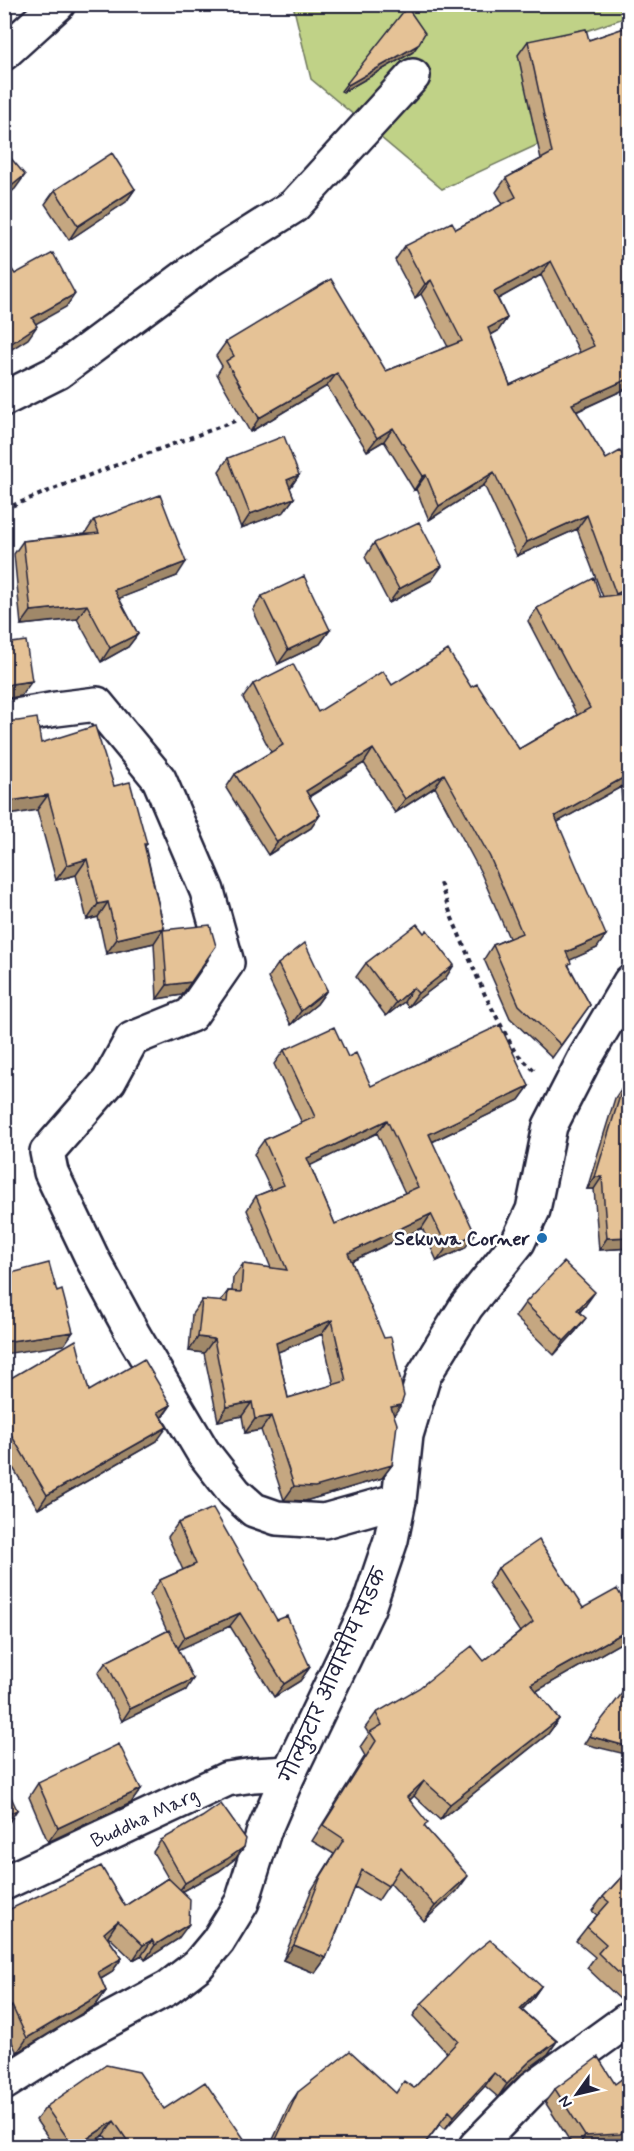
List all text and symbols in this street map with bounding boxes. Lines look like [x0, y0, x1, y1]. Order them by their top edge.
place label: Sekuwa Corner [394, 1226, 531, 1253]
marker: Sekuwa Corner [535, 1231, 549, 1245]
street label: गोल्फुटार आवासीय सडक [272, 1561, 395, 1788]
street label: Buddha Marg [86, 1782, 203, 1855]
north arrow [547, 2064, 607, 2124]
text: N [554, 2091, 577, 2112]

